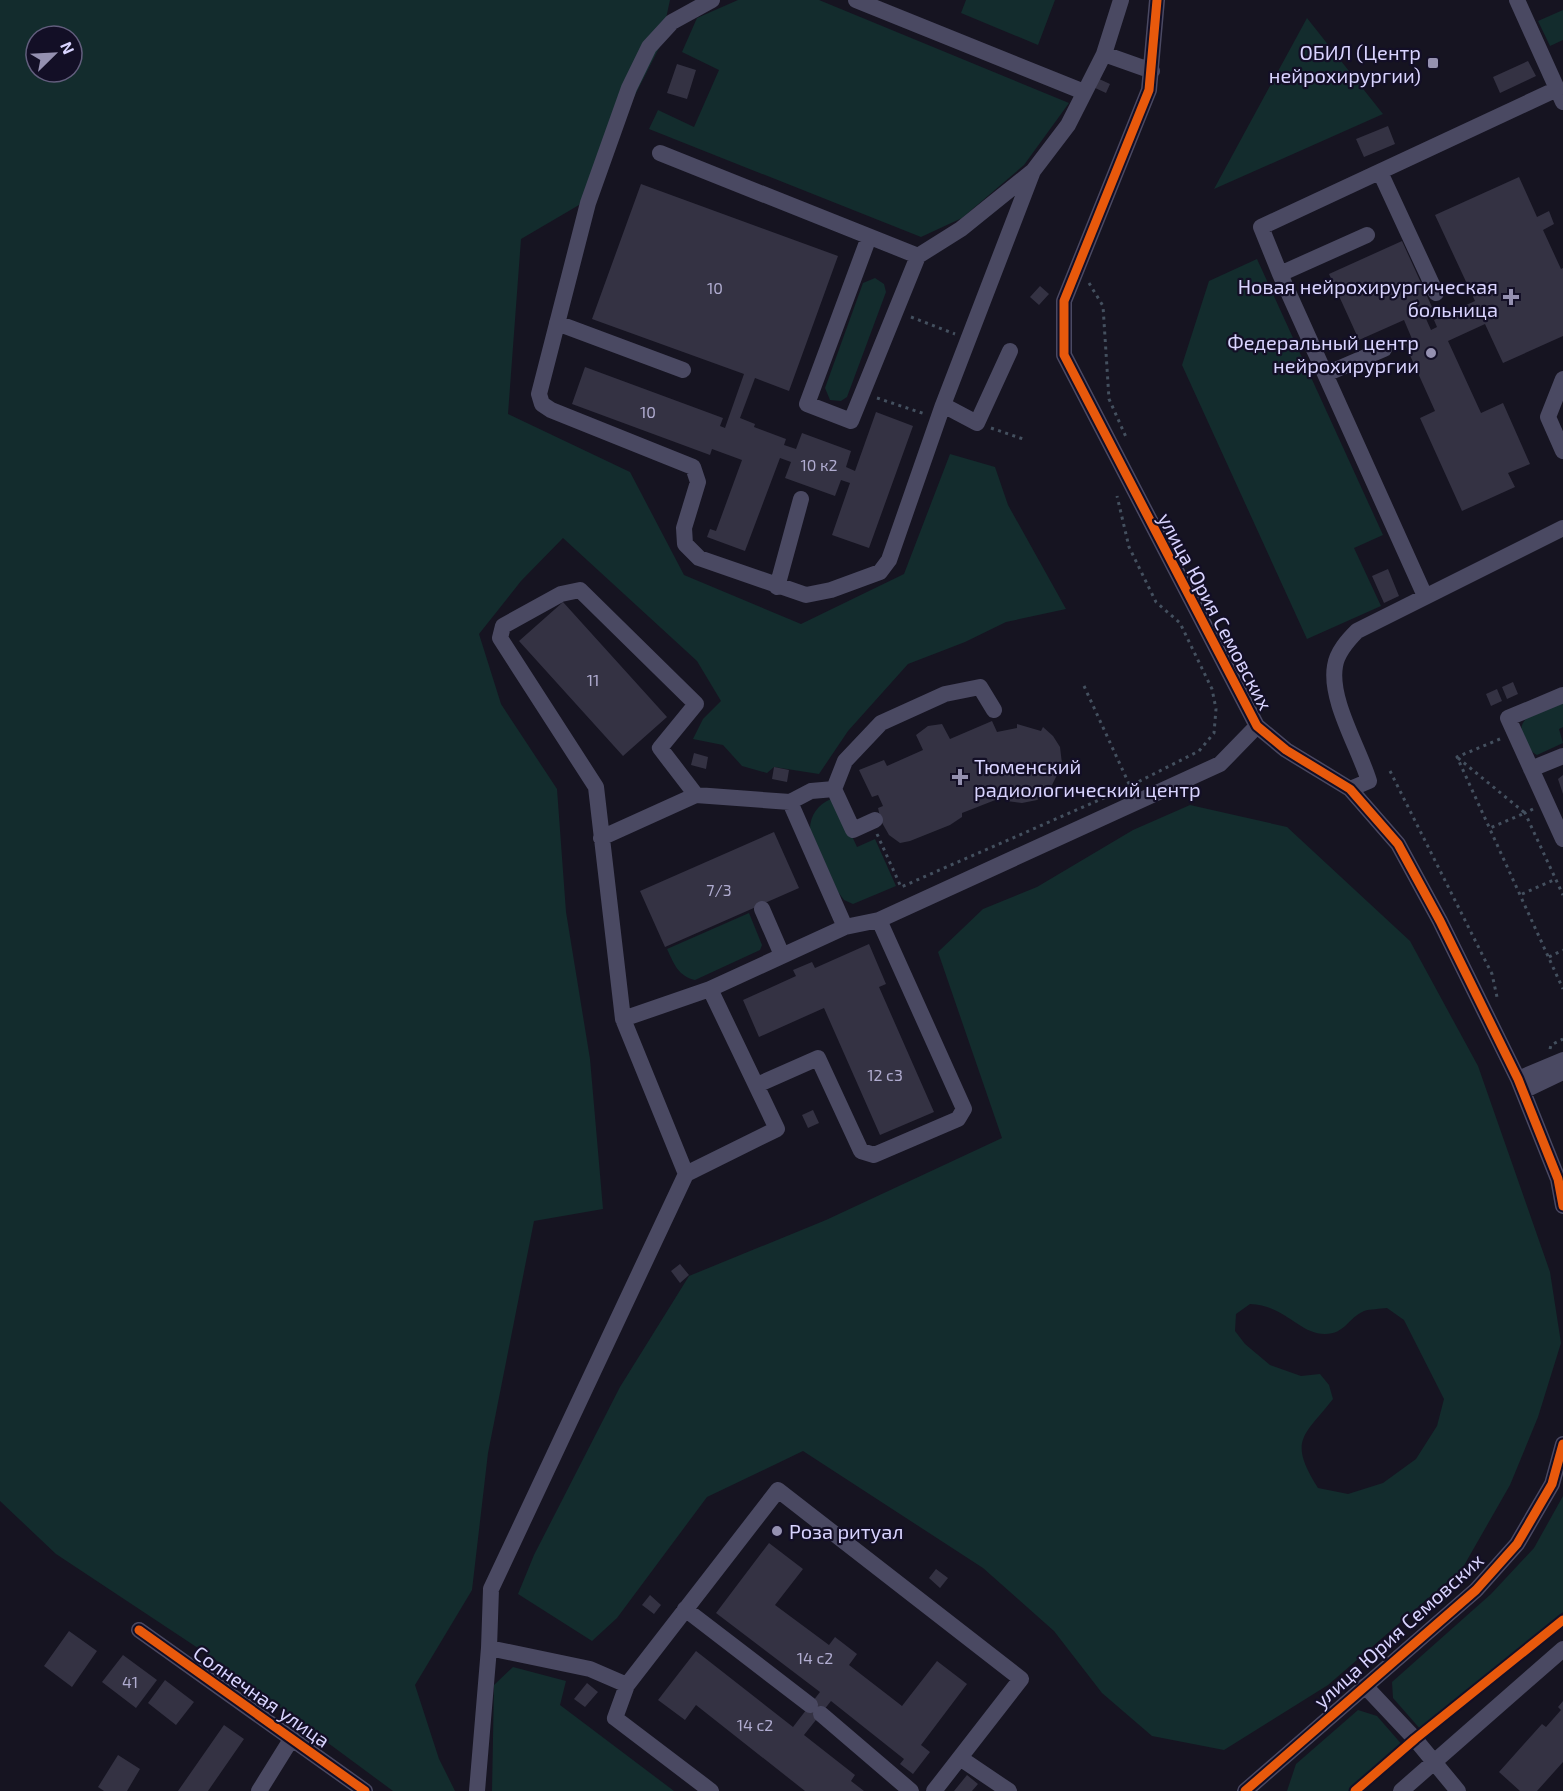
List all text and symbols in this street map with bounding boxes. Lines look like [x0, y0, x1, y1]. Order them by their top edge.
north arrow [24, 24, 84, 84]
text: N [57, 39, 79, 57]
place label: ОБИЛ (Центр нейрохирургии) [1269, 40, 1421, 88]
marker: ОБИЛ (Центр нейрохирургии) [1426, 56, 1440, 70]
place label: Новая нейрохирургическая больница [1238, 274, 1498, 321]
house number: 10 [707, 278, 723, 297]
marker: Новая нейрохирургическая больница [1502, 288, 1520, 306]
place label: Федеральный центр нейрохирургии [1227, 330, 1419, 378]
marker: Федеральный центр нейрохирургии [1424, 346, 1438, 360]
house number: 10 [640, 402, 656, 421]
house number: 10 к2 [800, 455, 838, 474]
street label: улица Юрия Семовских [1153, 508, 1278, 715]
house number: 11 [587, 670, 599, 689]
place label: Тюменский радиологический центр [974, 754, 1201, 801]
marker: Тюменский радиологический центр [951, 768, 969, 786]
house number: 7/3 [706, 880, 732, 899]
house number: 12 с3 [867, 1065, 903, 1084]
place label: Роза ритуал [789, 1519, 903, 1544]
marker: Роза ритуал [770, 1524, 784, 1538]
street label: улица Юрия Семовских [1308, 1547, 1489, 1713]
street label: Солнечная улица [189, 1640, 335, 1753]
house number: 14 с2 [797, 1648, 833, 1667]
house number: 41 [122, 1672, 138, 1691]
house number: 14 с2 [737, 1715, 773, 1734]

